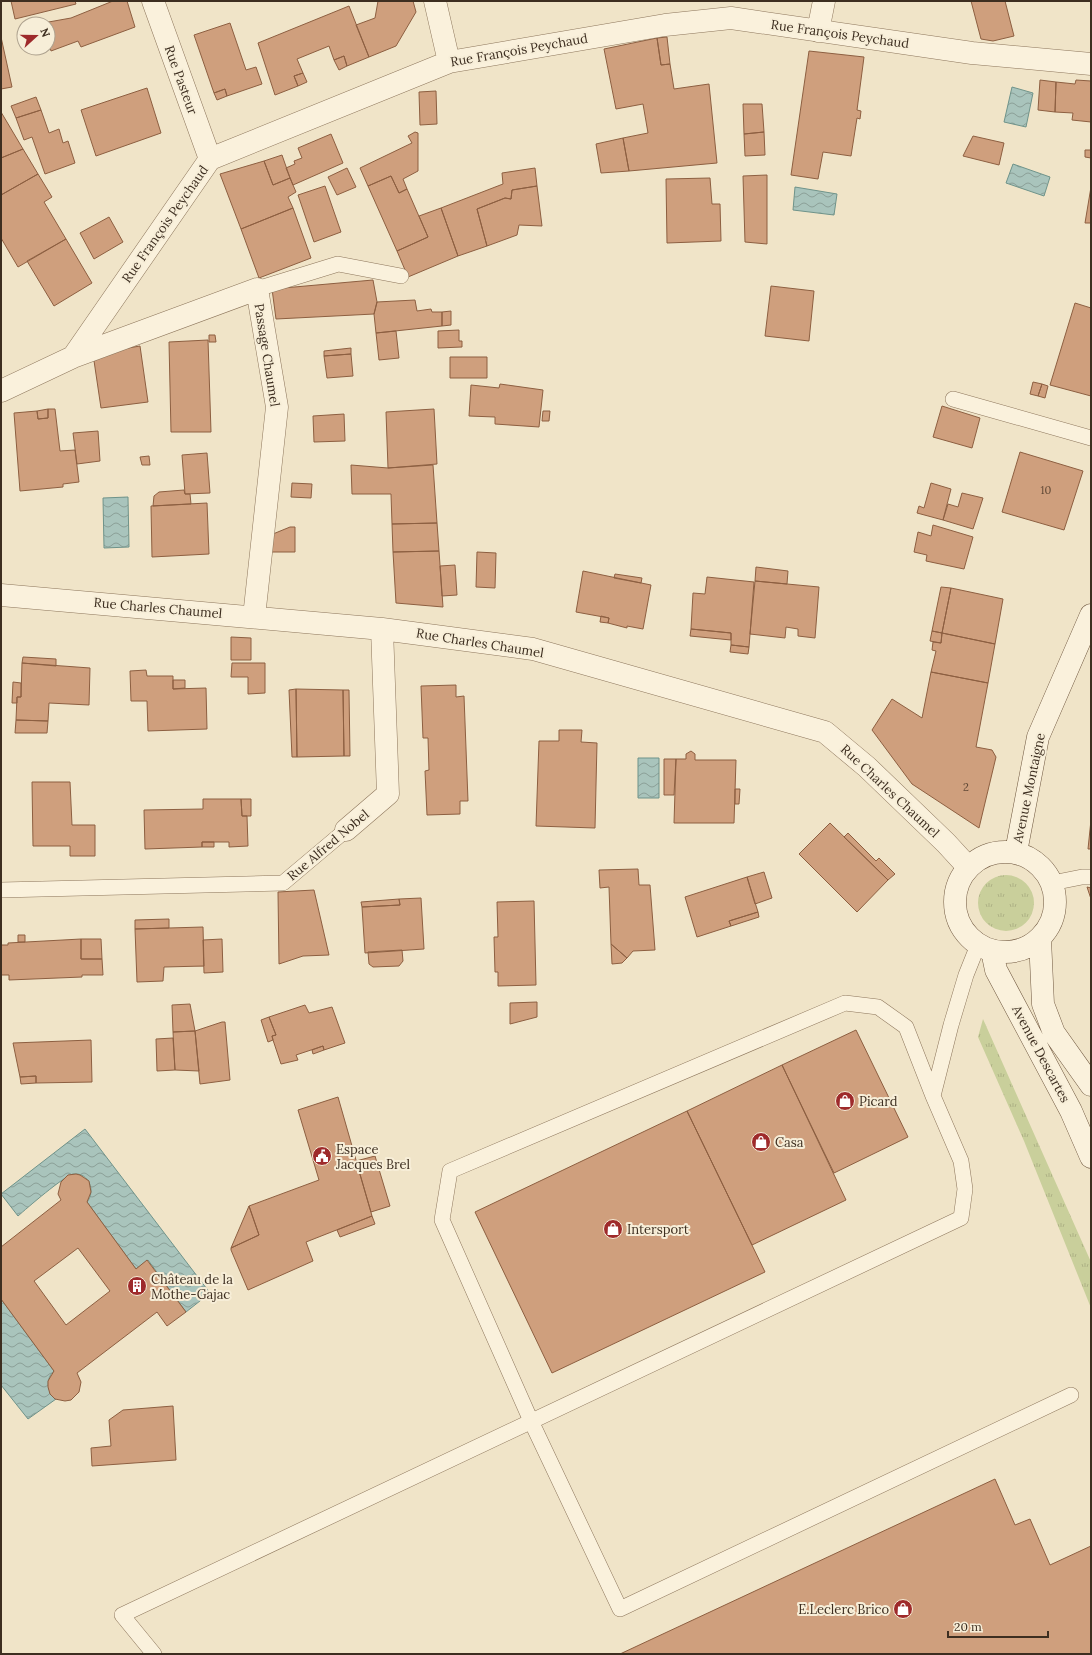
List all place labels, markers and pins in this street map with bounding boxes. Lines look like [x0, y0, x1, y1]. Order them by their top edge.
shop icon: Picard [834, 1090, 856, 1112]
place label: Picard [859, 1093, 898, 1110]
shop icon: Casa [750, 1131, 772, 1153]
place label: Casa [775, 1134, 804, 1151]
place label: Espace Jacques Brel [335, 1141, 411, 1173]
public building icon: Espace Jacques Brel [311, 1145, 333, 1167]
shop icon: Intersport [602, 1218, 624, 1240]
place label: Intersport [627, 1221, 689, 1238]
place label: Château de la Mothe-Gajac [151, 1271, 233, 1303]
building icon: Château de la Mothe-Gajac [126, 1275, 148, 1297]
shop icon: E.Leclerc Brico [892, 1598, 914, 1620]
place label: E.Leclerc Brico [798, 1601, 889, 1618]

